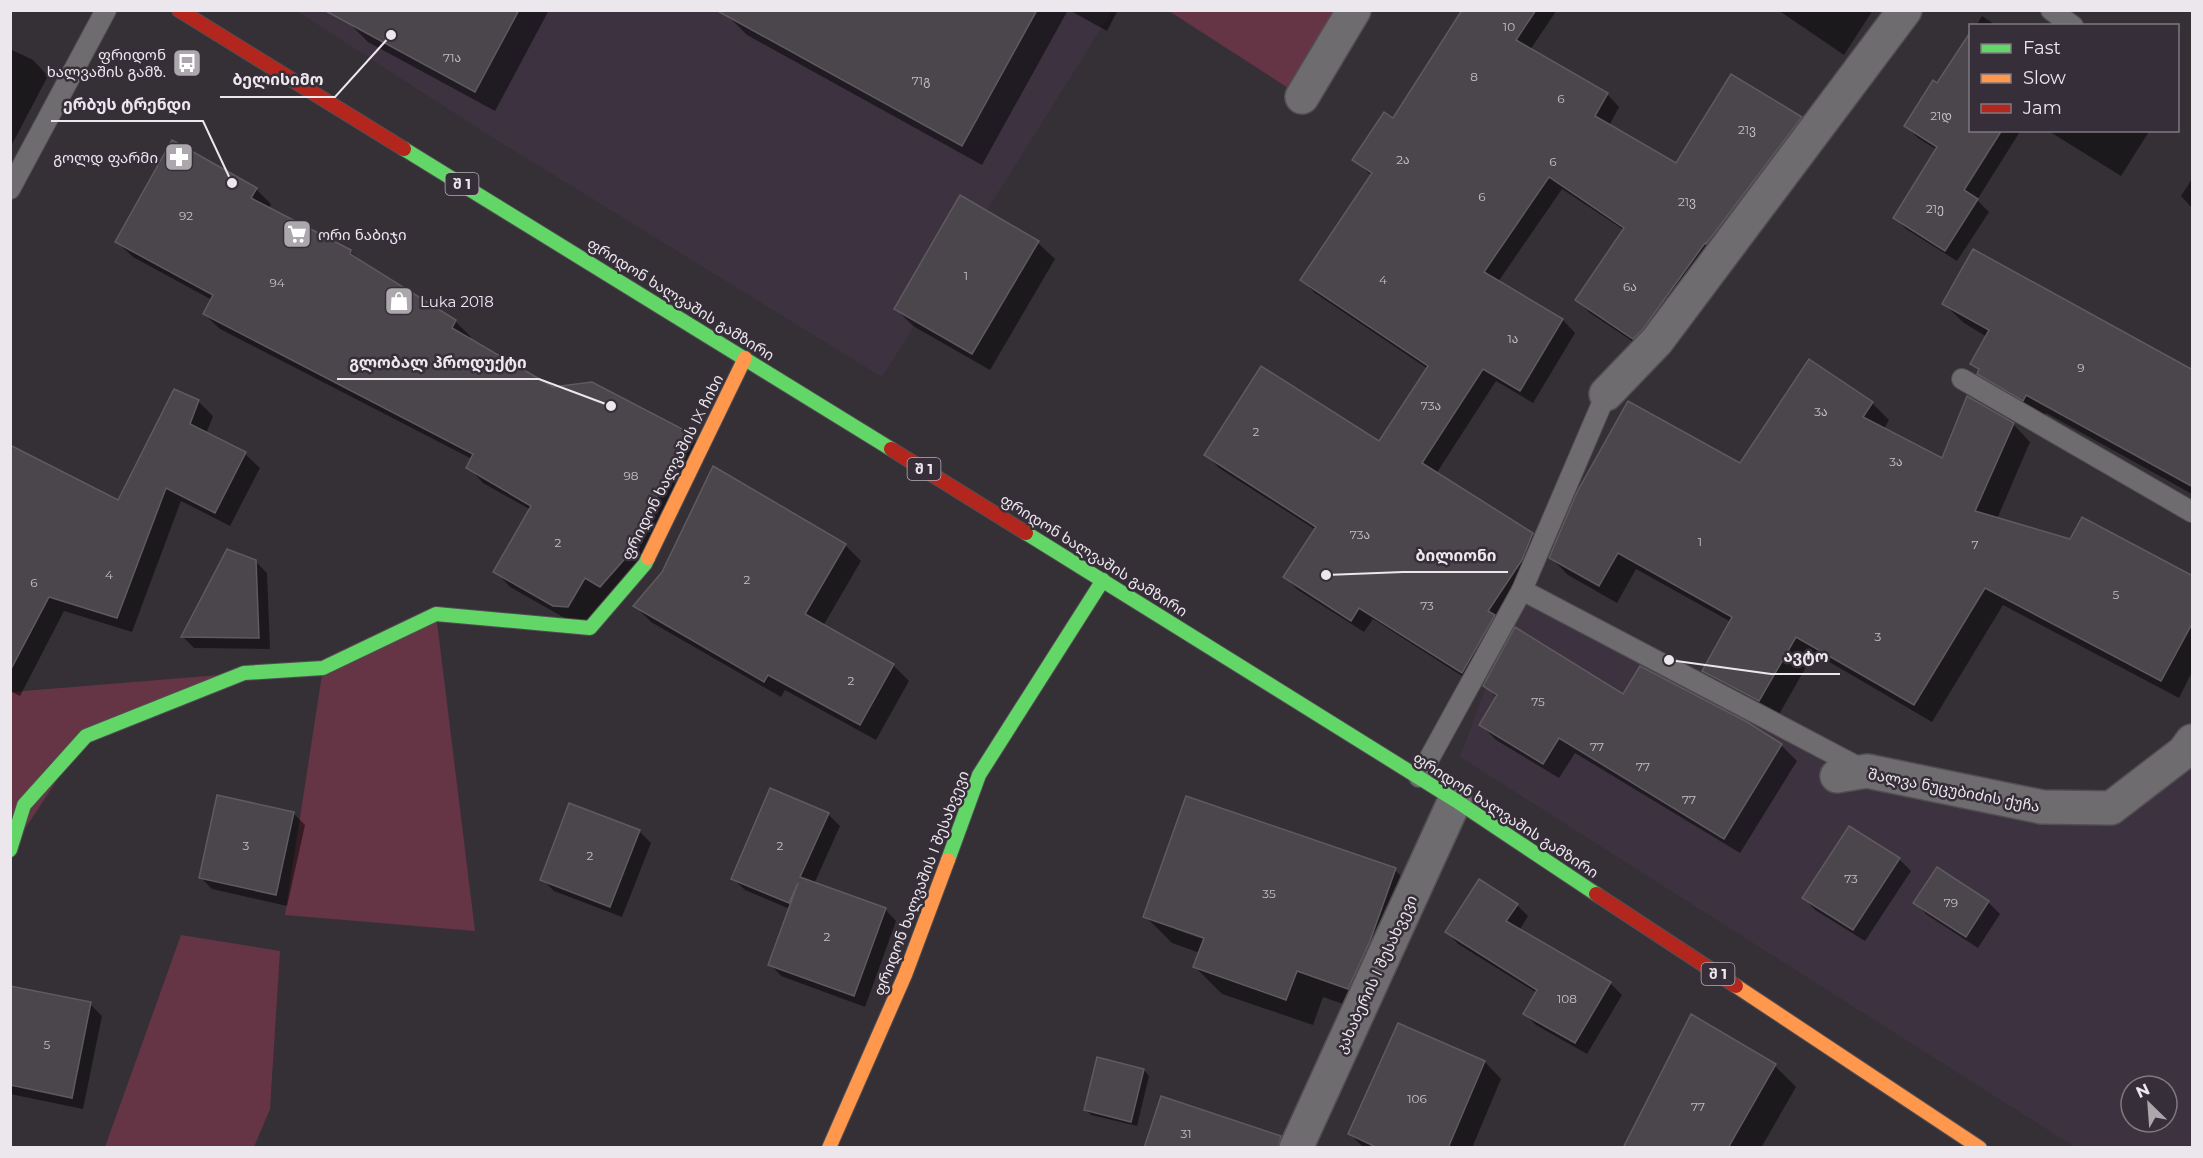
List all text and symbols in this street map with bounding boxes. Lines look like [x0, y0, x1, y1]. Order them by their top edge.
house number: 10 [1503, 19, 1515, 34]
legend [1969, 24, 2179, 132]
text: Fast [2023, 37, 2061, 59]
place label: ფრიდონ ხალვაშის გამზ. [47, 45, 166, 81]
bus stop icon: ფრიდონ ხალვაშის გამზ. [171, 47, 203, 79]
house number: 71ა [443, 50, 461, 65]
callout: ბელისიმო [220, 63, 335, 97]
text: Slow [2023, 67, 2066, 89]
house number: 8 [1470, 69, 1478, 84]
text: ბელისიმო [233, 70, 323, 90]
house number: 71გ [912, 73, 930, 88]
callout: ერბუს ტრენდი [51, 87, 203, 121]
house number: 6 [1557, 91, 1565, 106]
text: ერბუს ტრენდი [63, 95, 191, 115]
text: Jam [2022, 97, 2062, 119]
house number: 21დ [1930, 108, 1952, 124]
house number: 21ვ [1738, 122, 1756, 137]
pharmacy icon: გოლდ ფარმი [163, 141, 195, 173]
place label: გოლდ ფარმი [53, 148, 158, 167]
house number: 2ა [1396, 152, 1410, 167]
house number: 6 [1549, 154, 1557, 169]
road number: შ 1 [446, 173, 478, 195]
house number: 6 [1478, 189, 1486, 204]
house number: 21ვ [1678, 194, 1696, 209]
house number: 21ე [1926, 201, 1944, 216]
house number: 92 [179, 208, 193, 223]
supermarket icon: ორი ნაბიჯი [281, 218, 313, 250]
place label: ორი ნაბიჯი [318, 225, 407, 244]
street label: ფრიდონ ხალვაშის გამზირი [584, 233, 778, 365]
house number: 1 [964, 268, 968, 283]
house number: 4 [1379, 272, 1387, 287]
house number: 94 [269, 275, 285, 290]
house number: 6ა [1623, 279, 1637, 294]
shop icon: Luka 2018 [383, 285, 415, 317]
place label: Luka 2018 [420, 292, 494, 311]
house number: 1ა [1508, 331, 1518, 346]
callout: გლობალ პროდუქტი [337, 345, 539, 379]
text: გლობალ პროდუქტი [349, 353, 527, 373]
house number: 9 [2077, 360, 2085, 375]
street label: ფრიდონ ხალვაშის IX ჩიხი [617, 371, 727, 563]
house number: 73ა [1421, 398, 1441, 413]
house number: 3ა [1814, 404, 1828, 419]
house number: 2 [1253, 424, 1260, 439]
house number: 3ა [1889, 454, 1903, 469]
road number: შ 1 [908, 458, 940, 480]
house number: 98 [624, 468, 639, 483]
street label: ფრიდონ ხალვაშის გამზირი [997, 489, 1191, 621]
house number: 73ა [1350, 527, 1370, 542]
house number: 1 [1698, 534, 1702, 549]
house number: 2 [555, 535, 562, 550]
house number: 7 [1971, 537, 1979, 552]
callout: ბილიონი [1403, 538, 1508, 572]
text: ბილიონი [1415, 546, 1497, 566]
house number: 4 [105, 567, 113, 582]
house number: 2 [744, 572, 751, 587]
house number: 6 [30, 575, 38, 590]
house number: 5 [2113, 587, 2120, 602]
house number: 73 [1420, 598, 1434, 613]
house number: 3 [1875, 629, 1882, 644]
callout: ავტო [1771, 640, 1840, 674]
text: ავტო [1784, 647, 1828, 666]
house number: 2 [848, 673, 855, 688]
house number: 75 [1531, 694, 1545, 709]
house number: 77 [1590, 739, 1604, 754]
street label: ფრიდონ ხალვაშის გამზირი [1410, 748, 1602, 882]
house number: 77 [1636, 759, 1650, 774]
street label: შალვა ნუცუბიძის ქუჩა [1867, 764, 2041, 816]
street label: ფრიდონ ხალვაშის I შესახვევი [869, 768, 973, 998]
house number: 77 [1682, 792, 1696, 807]
house number: 3 [243, 838, 250, 853]
house number: 2 [777, 838, 784, 853]
house number: 2 [587, 848, 594, 863]
house number: 73 [1844, 871, 1858, 886]
house number: 35 [1262, 886, 1276, 901]
street label: კახაბერის I შესახვევი [1331, 892, 1421, 1056]
house number: 79 [1944, 895, 1958, 910]
house number: 2 [824, 929, 831, 944]
road number: შ 1 [1702, 963, 1734, 985]
house number: 108 [1557, 991, 1577, 1006]
house number: 5 [44, 1037, 51, 1052]
north arrow [2119, 1074, 2179, 1134]
text: N [2133, 1080, 2153, 1102]
house number: 106 [1407, 1091, 1427, 1106]
house number: 77 [1691, 1099, 1705, 1114]
house number: 31 [1180, 1126, 1192, 1141]

